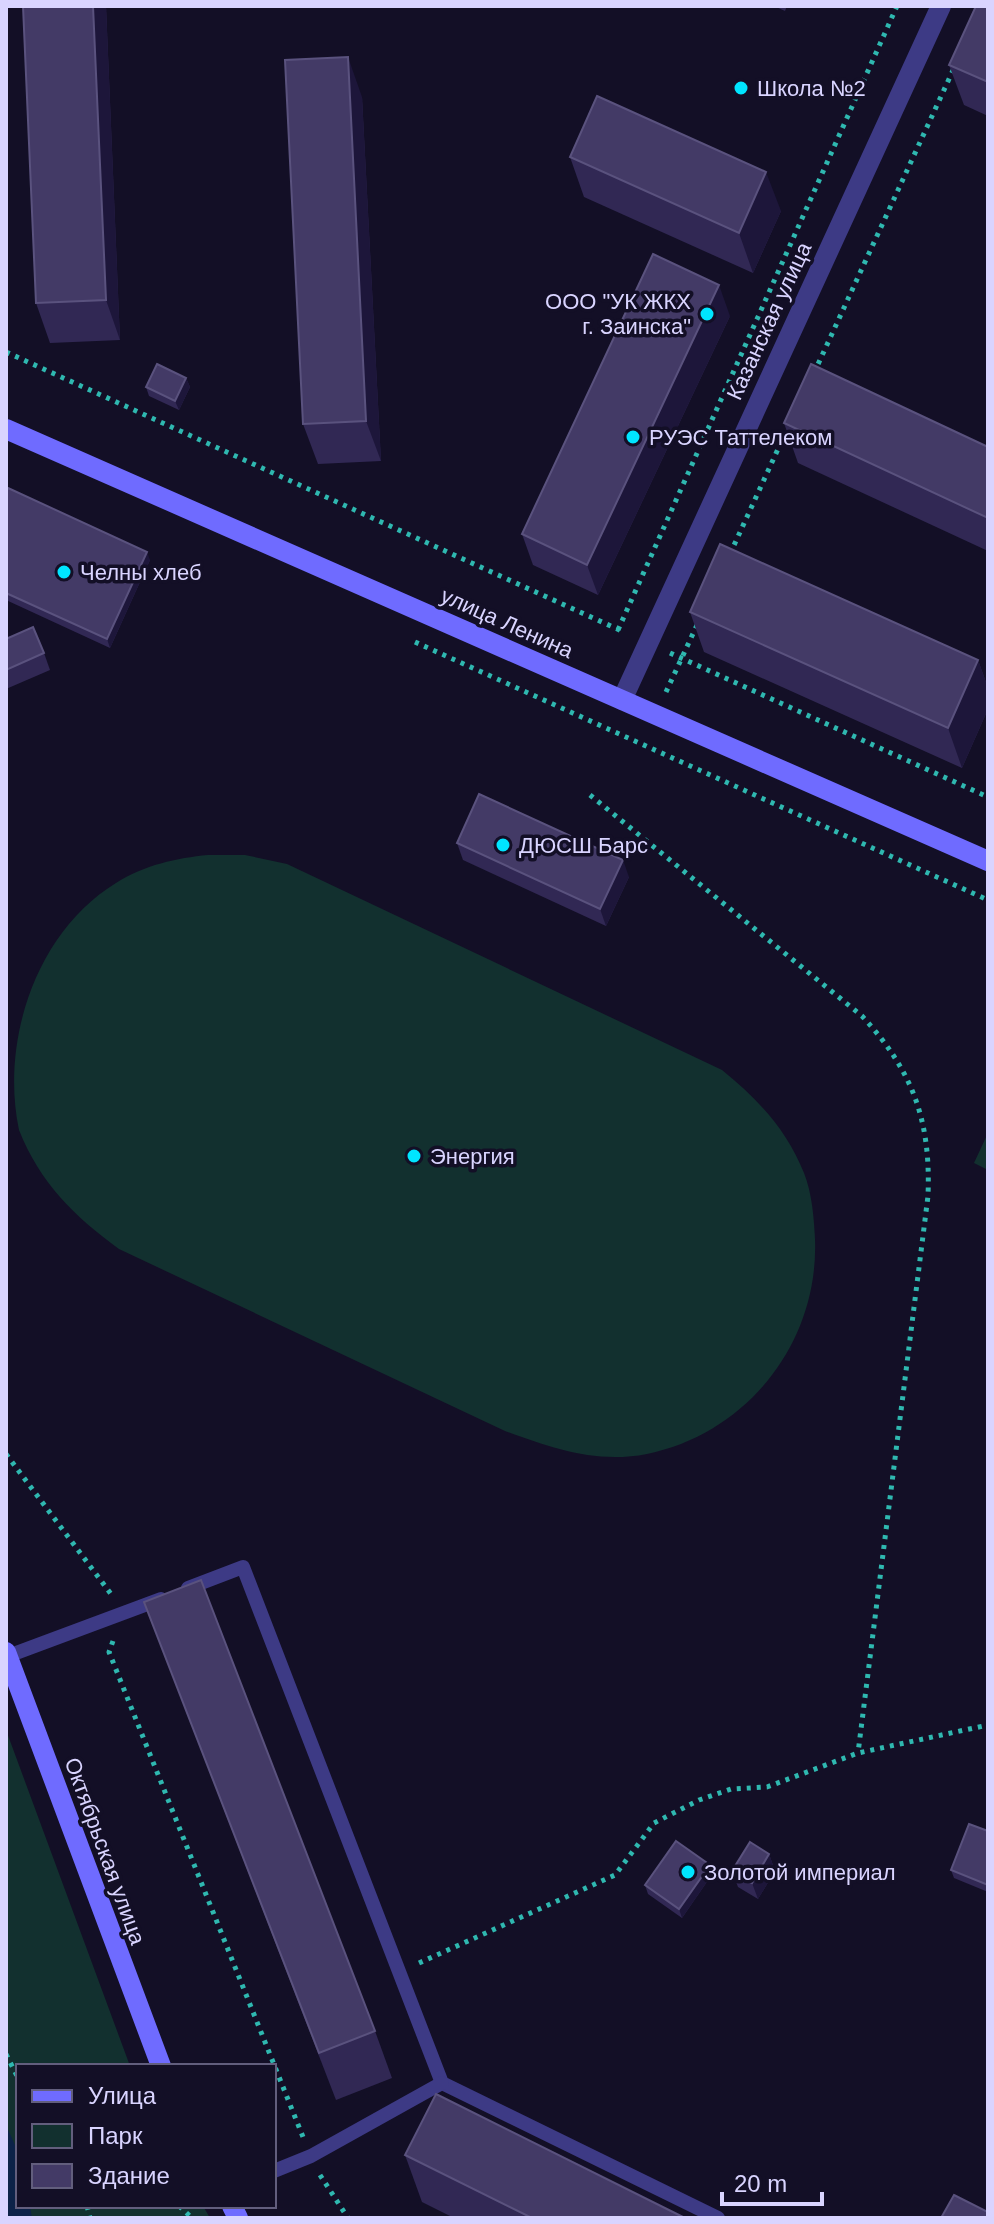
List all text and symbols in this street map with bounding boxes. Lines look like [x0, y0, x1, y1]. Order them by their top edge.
place label: Школа №2 [757, 76, 866, 101]
marker: Школа №2 [732, 79, 750, 97]
street label: Казанская улица [722, 237, 817, 404]
place label: ООО "УК ЖКХ г. Заинска" [545, 289, 691, 339]
marker: ООО "УК ЖКХ г. Заинска" [698, 305, 716, 323]
place label: РУЭС Таттелеком [649, 425, 832, 450]
marker: РУЭС Таттелеком [624, 428, 642, 446]
place label: Челны хлеб [80, 560, 202, 585]
marker: Челны хлеб [55, 563, 73, 581]
street label: улица Ленина [437, 583, 578, 664]
place label: ДЮСШ Барс [519, 833, 648, 858]
marker: ДЮСШ Барс [494, 836, 512, 854]
place label: Энергия [430, 1144, 515, 1169]
marker: Энергия [405, 1147, 423, 1165]
street label: Октябрьская улица [60, 1754, 151, 1949]
place label: Золотой империал [704, 1860, 896, 1885]
marker: Золотой империал [679, 1863, 697, 1881]
legend [16, 2064, 276, 2208]
text: Улица [88, 2082, 157, 2109]
text: Парк [88, 2122, 143, 2149]
scale bar [722, 2156, 822, 2206]
text: Здание [88, 2162, 170, 2189]
text: 20 m [734, 2170, 787, 2197]

